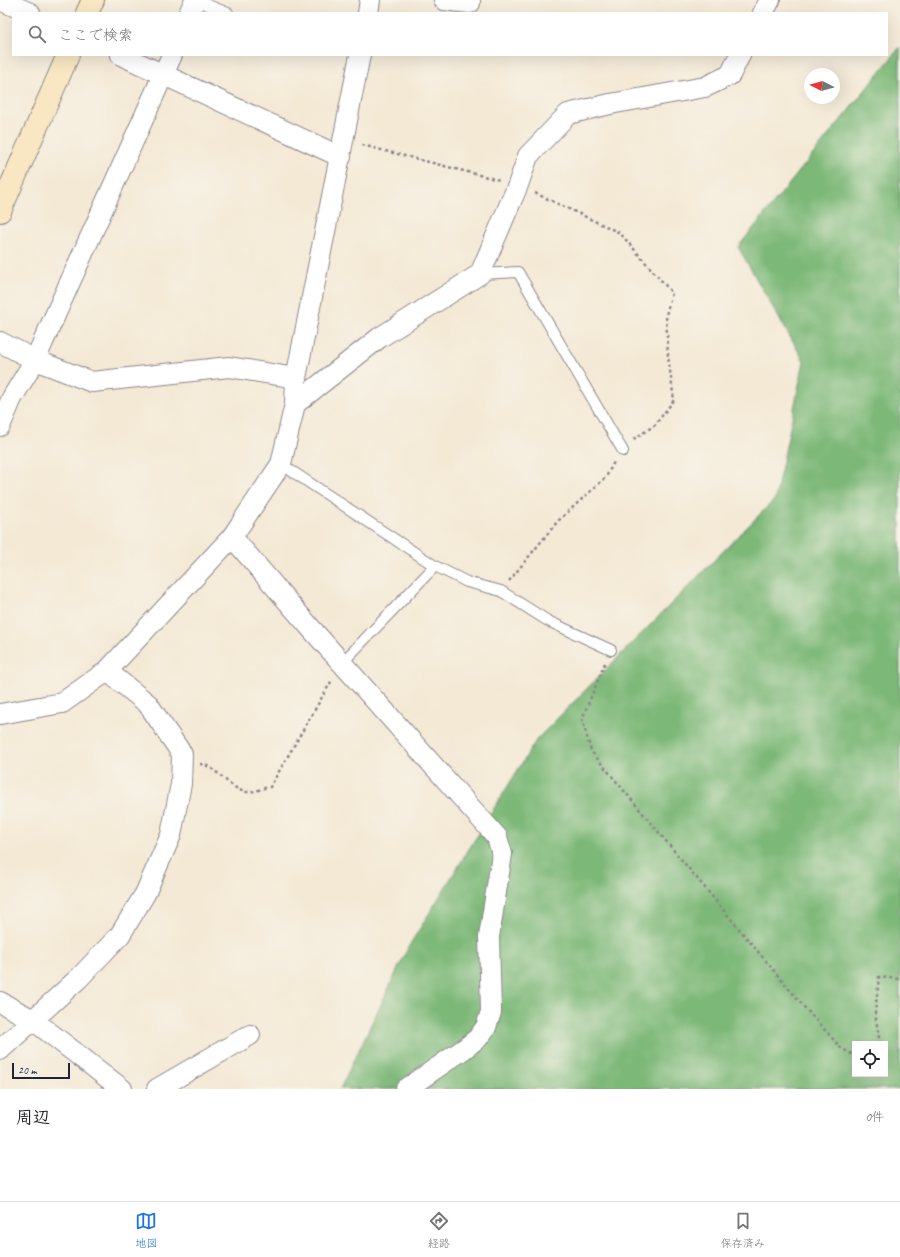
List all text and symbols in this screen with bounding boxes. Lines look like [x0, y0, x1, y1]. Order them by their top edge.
search box [12, 12, 888, 56]
icon: search [26, 23, 48, 45]
text: ここで検索 [58, 26, 133, 45]
north arrow [804, 68, 840, 104]
map controls [852, 1041, 888, 1077]
button: locate [852, 1041, 888, 1077]
scale bar [12, 1061, 70, 1080]
text: 20 m [18, 1063, 37, 1077]
text: 周辺 [16, 1107, 50, 1128]
text: 0件 [865, 1109, 884, 1125]
tab: 地図 [135, 1210, 157, 1250]
tab: 経路 [428, 1210, 450, 1250]
tab: 保存済み [721, 1210, 765, 1250]

